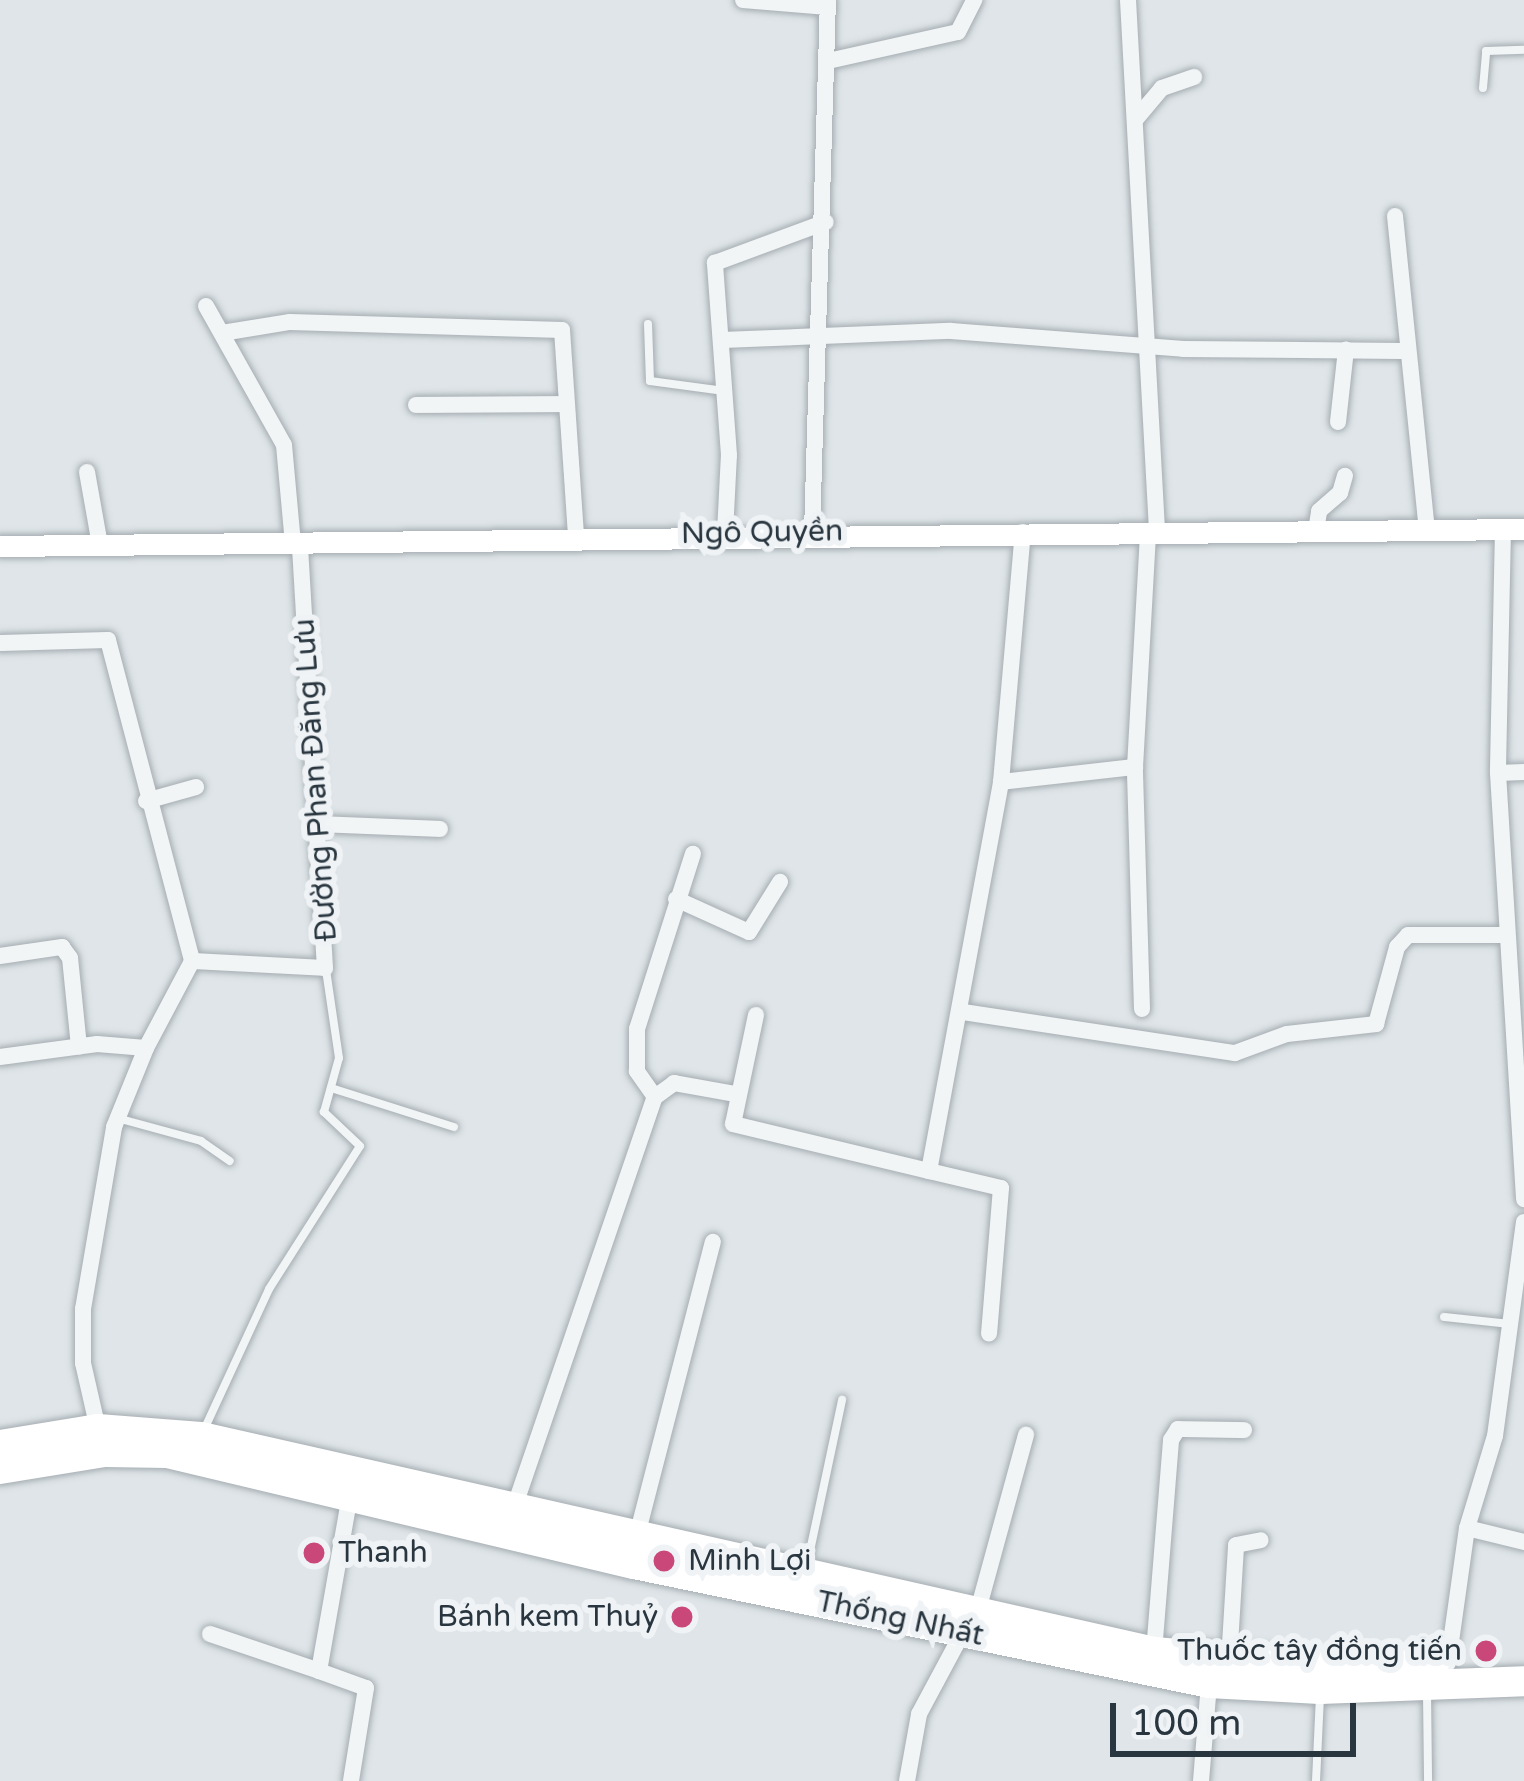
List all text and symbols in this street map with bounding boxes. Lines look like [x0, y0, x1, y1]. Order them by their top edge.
street label: Ngô Quyền [681, 514, 843, 552]
street label: Đường Phan Đăng Lưu [287, 617, 345, 943]
place label: Thanh [338, 1535, 428, 1571]
marker: Thanh [301, 1540, 327, 1566]
place label: Minh Lợi [688, 1543, 811, 1579]
marker: Minh Lợi [651, 1548, 677, 1574]
street label: Thống Nhất [813, 1584, 987, 1654]
place label: Bánh kem Thuỷ [437, 1599, 658, 1635]
marker: Bánh kem Thuỷ [669, 1604, 695, 1630]
place label: Thuốc tây đồng tiến [1177, 1633, 1462, 1669]
marker: Thuốc tây đồng tiến [1473, 1638, 1499, 1664]
scale bar [1116, 1679, 1362, 1753]
text: 100 m [1131, 1702, 1241, 1745]

